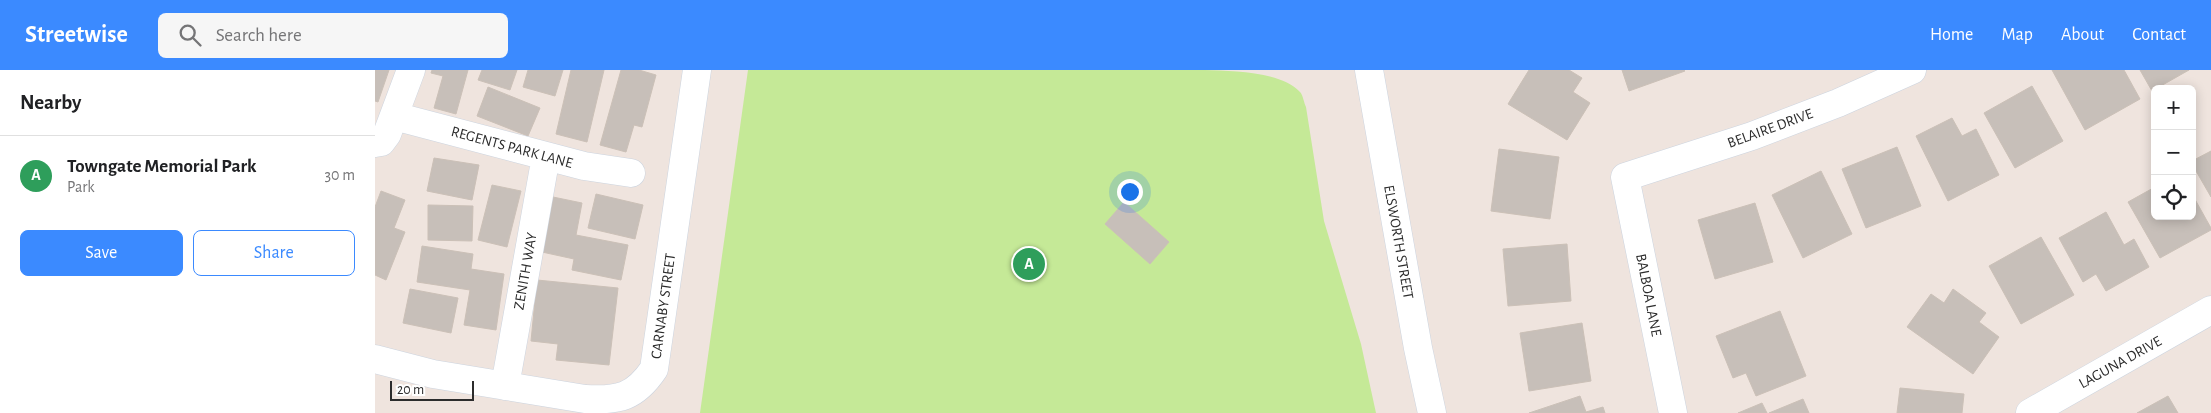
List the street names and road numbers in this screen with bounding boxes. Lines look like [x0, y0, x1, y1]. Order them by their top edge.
street label: BELAIRE DRIVE [1725, 106, 1815, 151]
street label: REGENTS PARK LANE [449, 124, 574, 171]
street label: ELSWORTH STREET [1381, 184, 1416, 301]
street label: ZENITH WAY [511, 231, 540, 311]
street label: CARNABY STREET [649, 252, 678, 360]
street label: BALBOA LANE [1633, 252, 1664, 338]
street label: LAGUNA DRIVE [2076, 334, 2164, 391]

